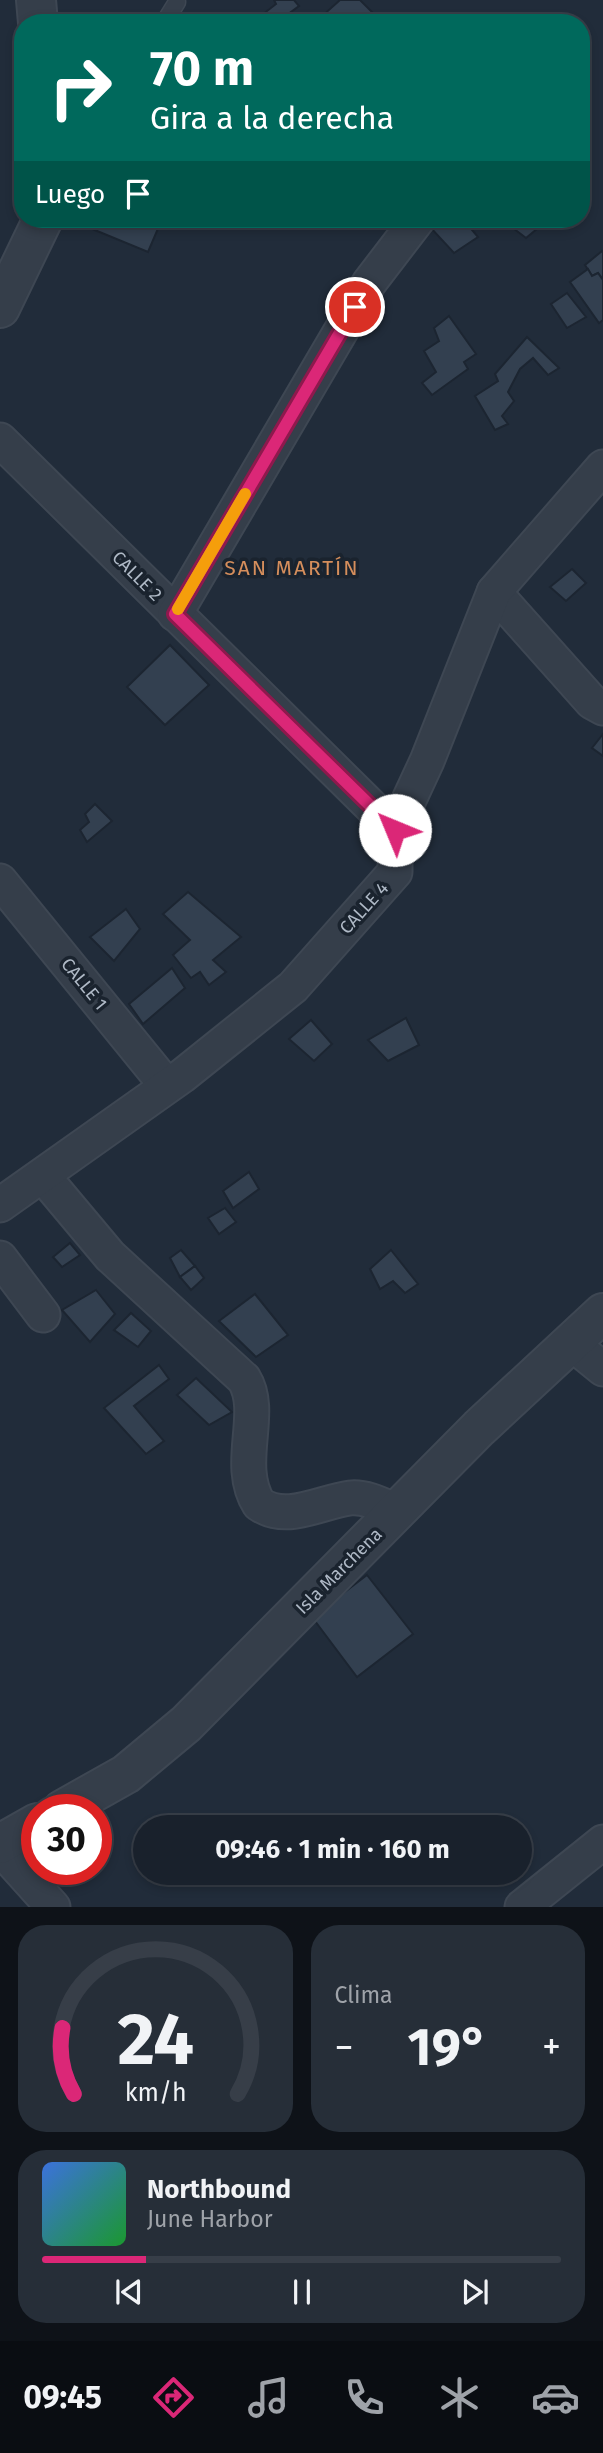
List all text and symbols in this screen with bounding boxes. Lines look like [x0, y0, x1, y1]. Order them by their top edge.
text: 70 m [150, 39, 254, 98]
icon: right [35, 42, 126, 133]
text: Gira a la derecha [150, 99, 394, 137]
icon: arrive [119, 175, 157, 213]
text: Luego [35, 179, 105, 210]
pin [325, 277, 385, 337]
icon: arrive [336, 288, 374, 326]
street label: CALLE 2 [107, 546, 167, 606]
district label: SAN MARTÍN [224, 555, 360, 581]
position arrow [358, 793, 432, 867]
street label: CALLE 4 [335, 877, 393, 939]
street label: CALLE 1 [56, 954, 112, 1014]
street label: Isla Marchena [291, 1523, 387, 1619]
speed limit sign: 30 [21, 1794, 112, 1885]
text: 09:46 · 1 min · 160 m [215, 1834, 450, 1865]
text: Clima [335, 1981, 393, 2009]
text: 24 [117, 1997, 194, 2084]
text: 19° [408, 2016, 488, 2079]
text: − [335, 2024, 354, 2070]
text: + [542, 2024, 561, 2070]
text: km/h [124, 2078, 186, 2108]
text: Northbound [147, 2174, 291, 2205]
text: June Harbor [147, 2205, 273, 2233]
icon: previous [110, 2273, 148, 2311]
icon: pause [283, 2273, 321, 2311]
icon: next [456, 2273, 494, 2311]
icon: directions [149, 2373, 198, 2422]
icon: music [244, 2373, 293, 2422]
icon: phone [340, 2373, 389, 2422]
icon: climate [435, 2373, 484, 2422]
icon: car [531, 2373, 580, 2422]
text: 09:45 [23, 2378, 102, 2416]

